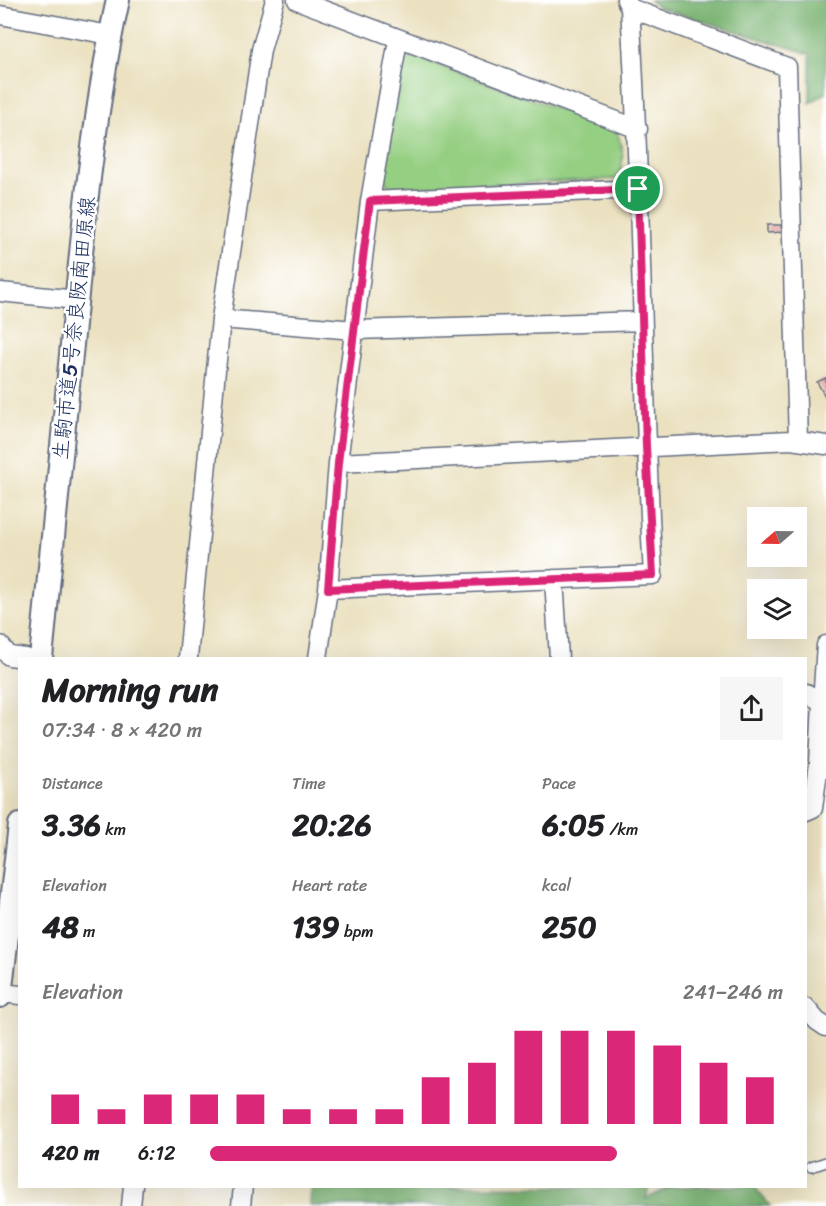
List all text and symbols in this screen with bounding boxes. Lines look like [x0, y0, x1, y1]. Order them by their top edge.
pin [612, 163, 663, 214]
icon: arrive [621, 172, 654, 205]
street label: 生駒市道5号奈良阪南田原線 [41, 194, 107, 462]
north arrow [747, 507, 807, 567]
map controls [747, 507, 807, 639]
button: layers [747, 579, 807, 639]
text: Morning run [42, 661, 218, 719]
button: share [720, 677, 783, 740]
text: 07:34 · 8 × 420 m [42, 713, 202, 748]
text: Distance [42, 769, 103, 798]
text: Time [292, 769, 326, 798]
text: Pace [542, 769, 576, 798]
text: 3.36 [42, 798, 101, 852]
text: 20:26 [292, 798, 372, 852]
text: 6:05 [542, 798, 605, 852]
text: km [101, 815, 126, 844]
text: /km [605, 815, 638, 844]
text: Elevation [42, 871, 107, 900]
text: Heart rate [292, 871, 367, 900]
text: kcal [542, 871, 571, 900]
text: 48 [42, 900, 79, 954]
text: 139 [292, 900, 340, 954]
text: 250 [542, 900, 597, 954]
text: m [79, 917, 95, 946]
text: bpm [340, 917, 373, 946]
text: Elevation [42, 975, 123, 1010]
text: 241–246 m [683, 975, 783, 1010]
text: 420 m [42, 1136, 99, 1171]
text: 6:12 [138, 1136, 176, 1171]

